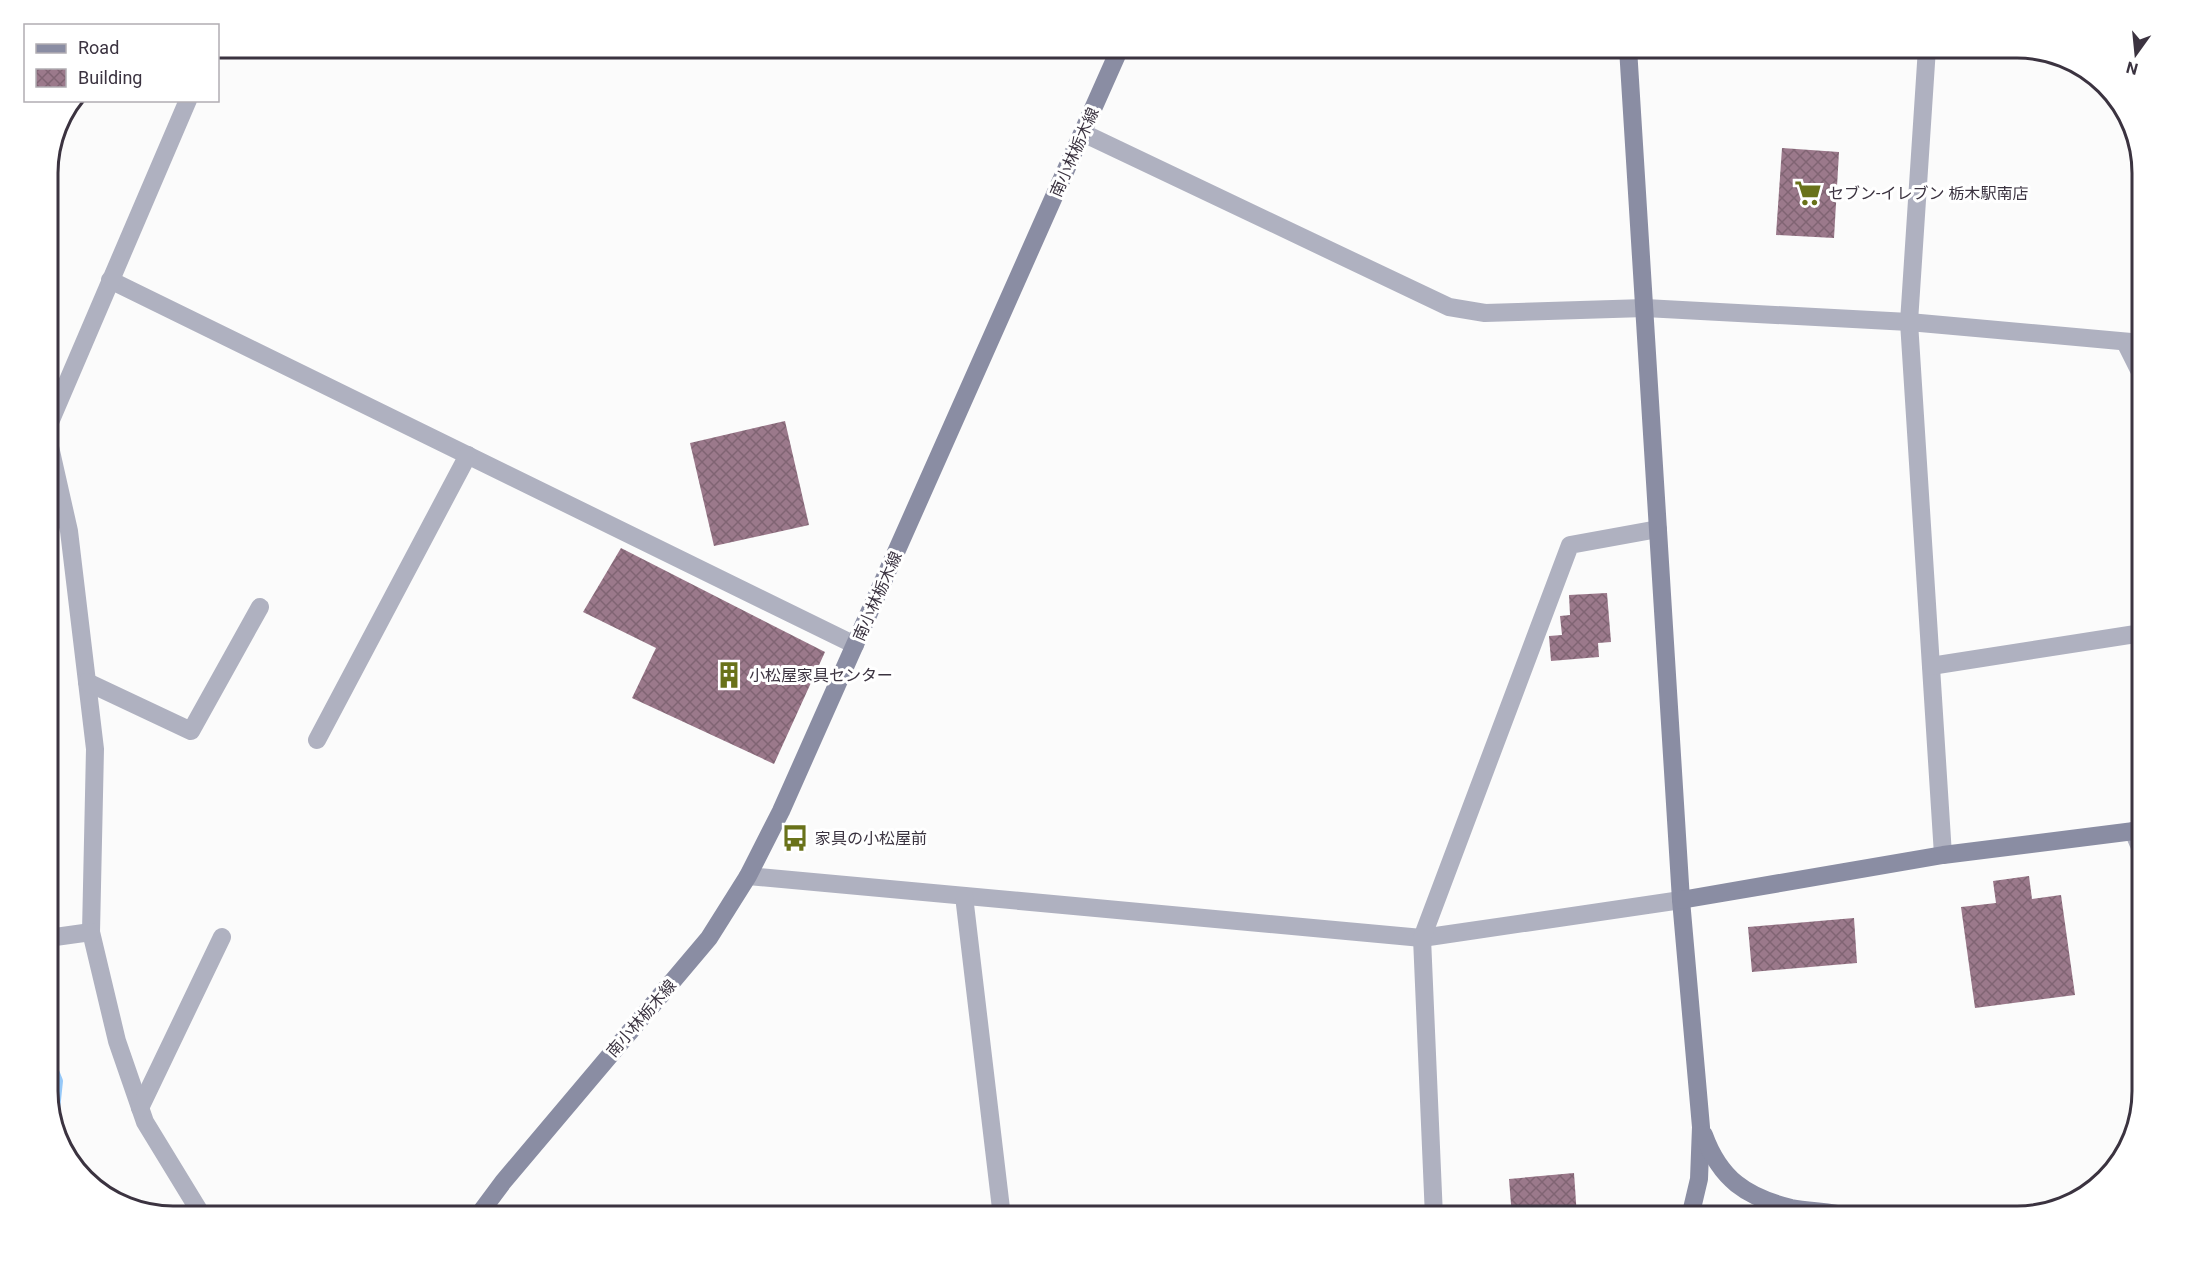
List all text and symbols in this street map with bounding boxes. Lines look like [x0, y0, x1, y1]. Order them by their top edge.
legend [24, 24, 219, 102]
north arrow [2106, 24, 2166, 84]
text: Road [78, 37, 119, 58]
text: N [2124, 57, 2140, 79]
text: Building [78, 67, 142, 88]
street label: 南小林栃木線 [1046, 104, 1103, 200]
supermarket icon: セブン-イレブン 栃木駅南店 [1793, 178, 1823, 208]
place label: セブン-イレブン 栃木駅南店 [1828, 184, 2028, 203]
street label: 南小林栃木線 [849, 548, 906, 644]
building icon: 小松屋家具センター [714, 660, 744, 690]
place label: 小松屋家具センター [749, 666, 893, 685]
bus stop icon: 家具の小松屋前 [780, 823, 810, 853]
place label: 家具の小松屋前 [815, 829, 927, 848]
street label: 南小林栃木線 [603, 976, 680, 1061]

